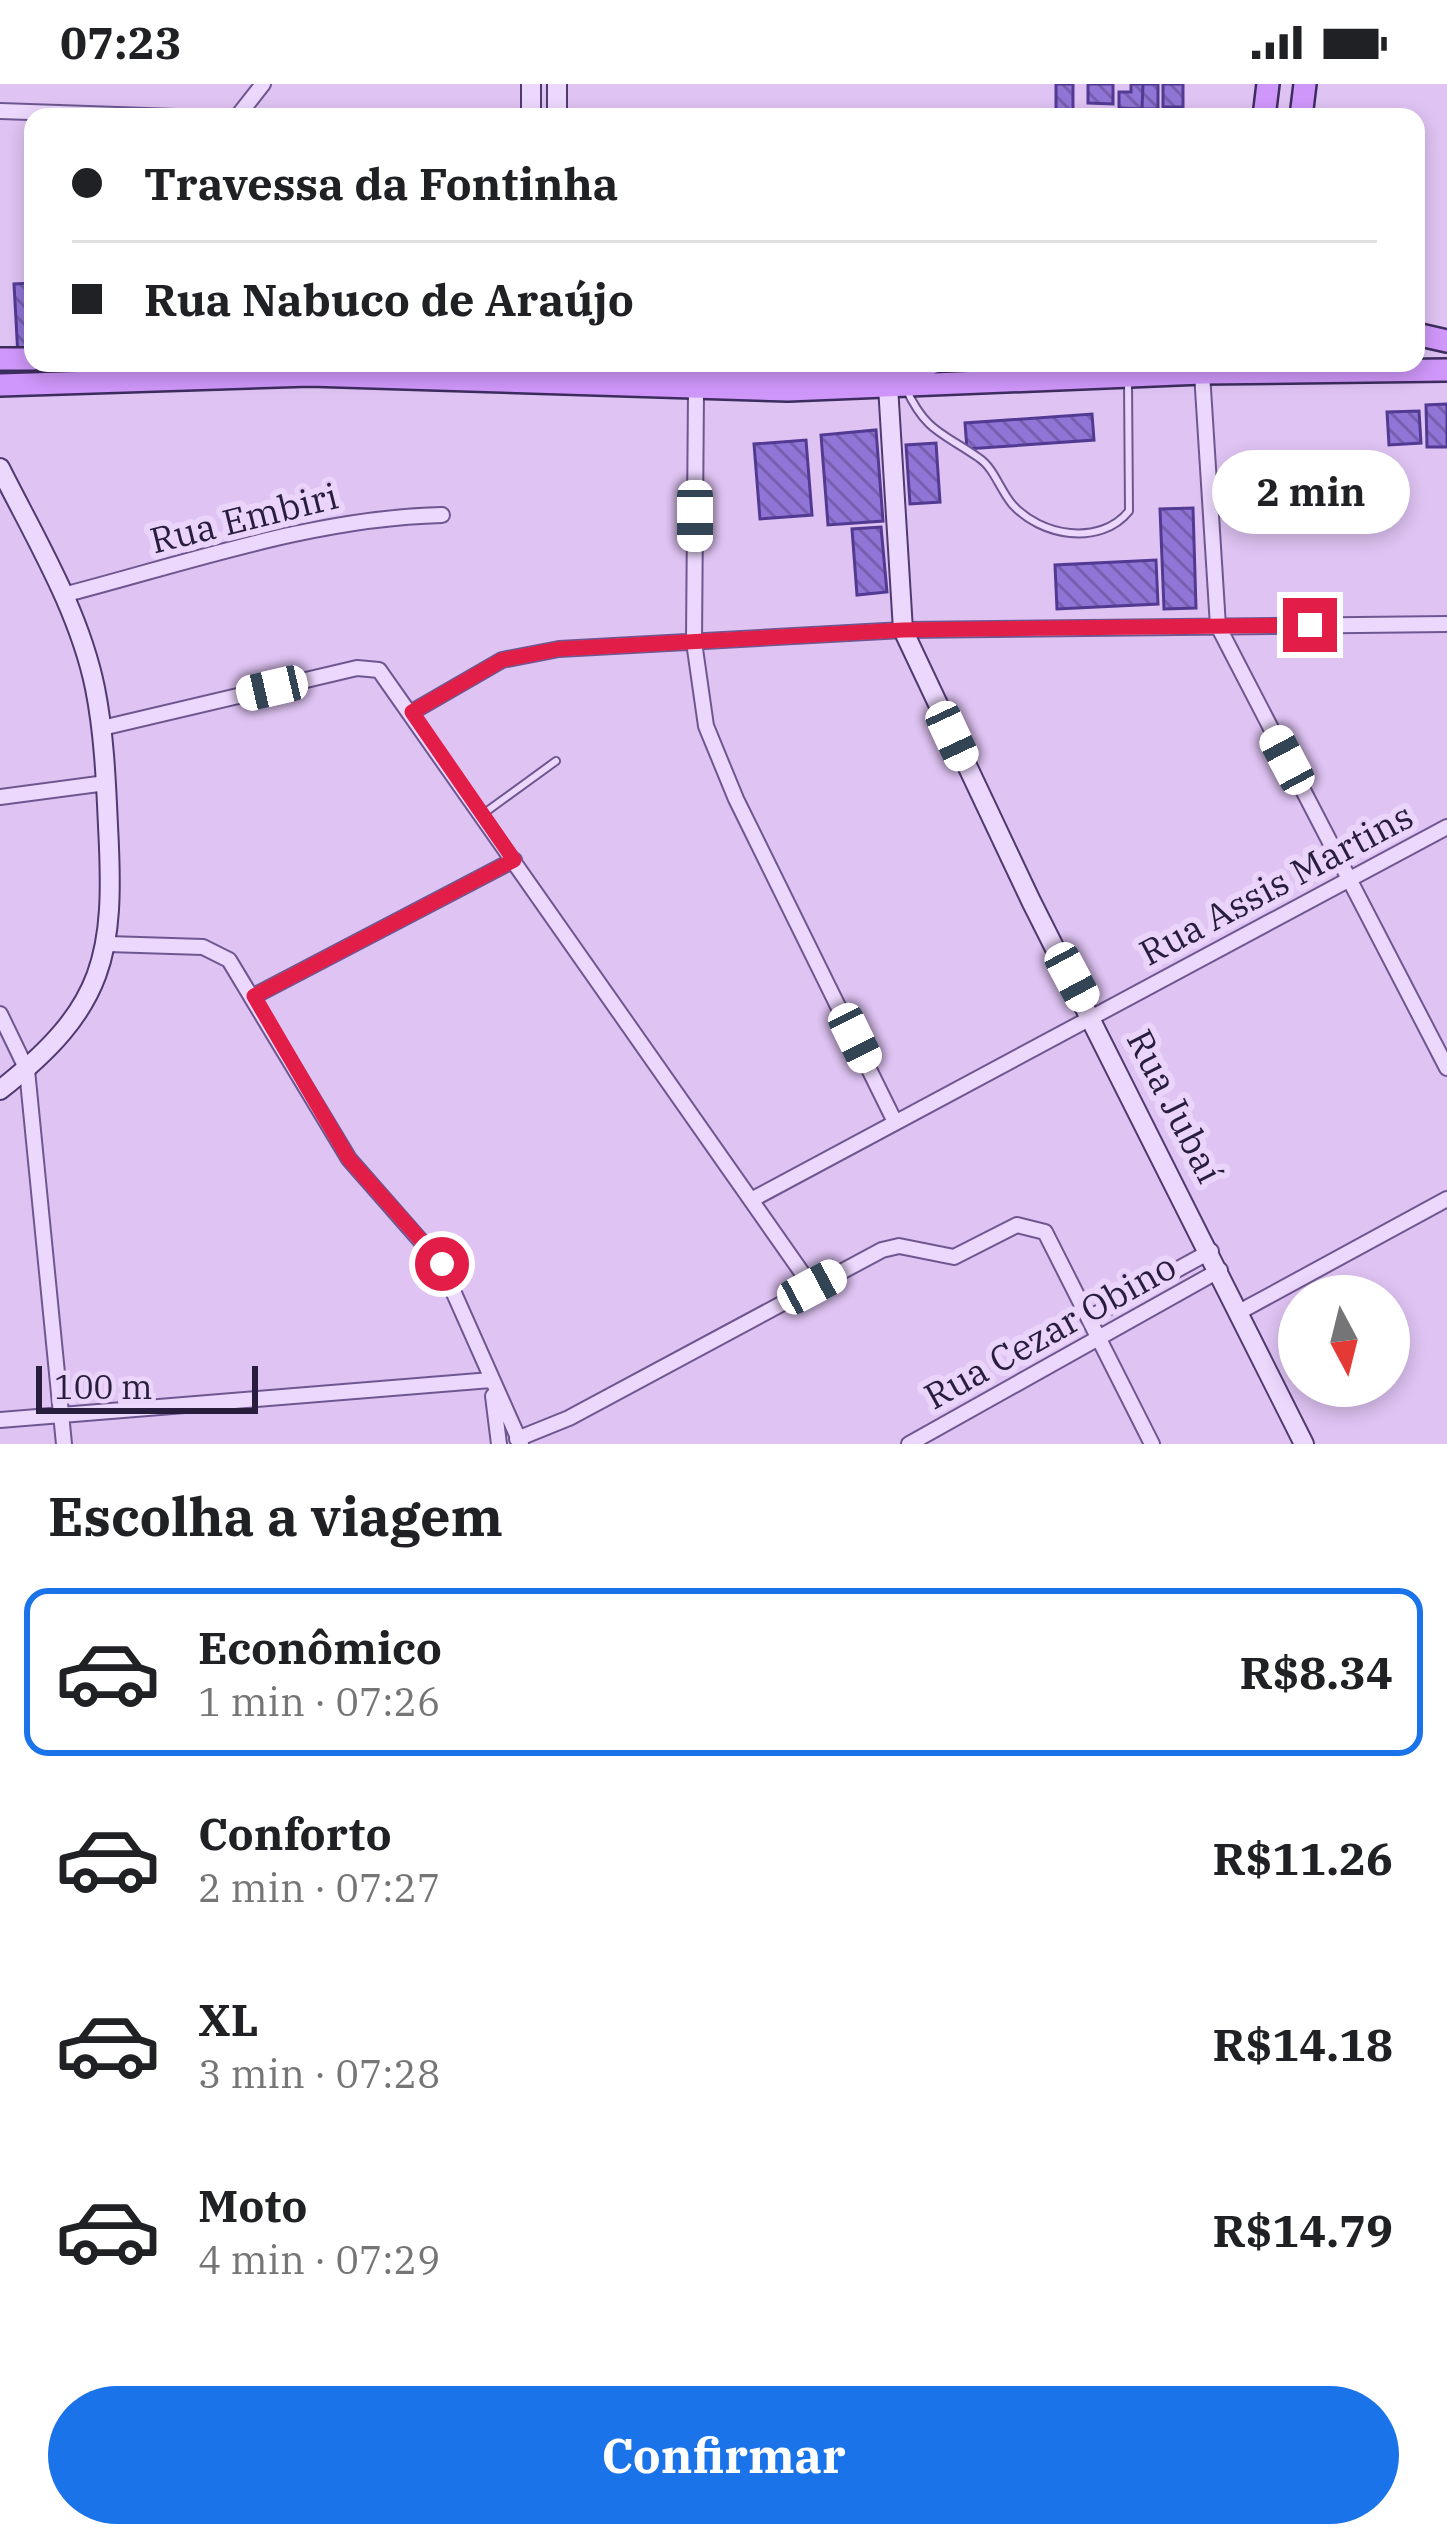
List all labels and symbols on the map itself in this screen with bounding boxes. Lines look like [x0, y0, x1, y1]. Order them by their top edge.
callout: 2 min [1211, 451, 1409, 535]
street label: Rua Embiri [145, 472, 343, 564]
car [677, 480, 713, 552]
route end [1283, 598, 1337, 652]
car [233, 662, 311, 714]
car [920, 696, 984, 776]
car [1254, 720, 1320, 800]
street label: Rua Assis Martins [1131, 792, 1421, 975]
car [1039, 937, 1105, 1017]
car [823, 998, 887, 1078]
street label: Rua Jubaí [1117, 1021, 1234, 1190]
route start [415, 1237, 469, 1291]
street label: Rua Cezar Obino [916, 1242, 1184, 1419]
car [772, 1254, 852, 1320]
north arrow [1278, 1275, 1410, 1407]
scale bar [36, 1360, 258, 1413]

